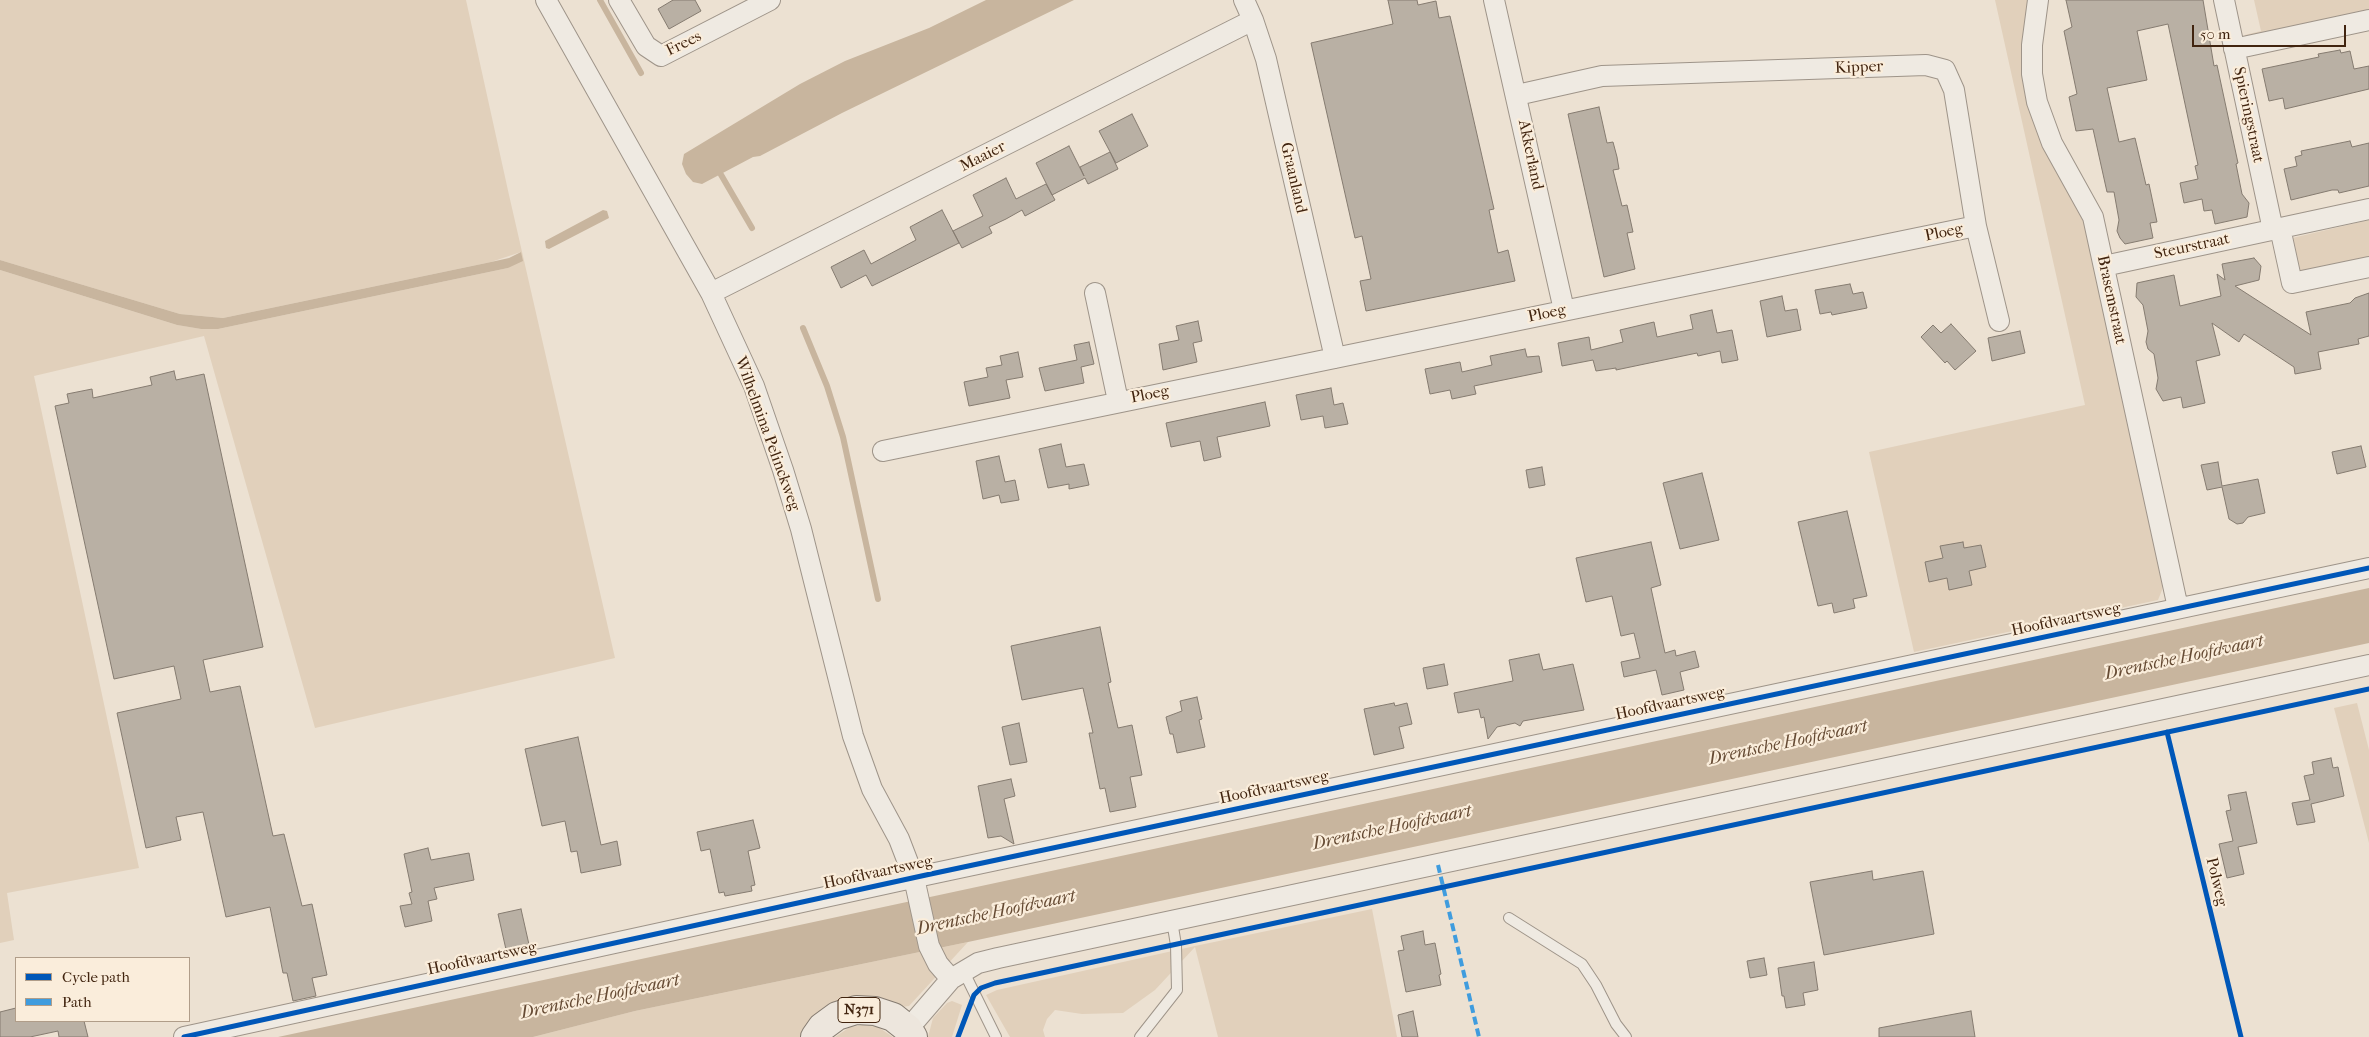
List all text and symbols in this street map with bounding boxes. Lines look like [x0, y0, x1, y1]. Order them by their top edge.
scale bar [2194, 15, 2348, 47]
text: 50 m [2200, 25, 2230, 43]
street label: Frees [663, 27, 705, 61]
street label: Kipper [1834, 58, 1884, 78]
street label: Spieringstraat [2228, 65, 2268, 165]
street label: Akkerland [1513, 118, 1547, 192]
street label: Maaier [957, 137, 1009, 177]
street label: Graanland [1276, 141, 1310, 215]
street label: Ploeg [1923, 220, 1965, 246]
street label: Steurstraat [2153, 230, 2231, 264]
street label: Brasemstraat [2092, 254, 2130, 346]
street label: Ploeg [1526, 301, 1568, 327]
street label: Wilhelmina Pelinckweg [730, 354, 804, 514]
street label: Ploeg [1129, 382, 1171, 408]
street label: Hoofdvaartsweg [2010, 599, 2122, 641]
water label: Drentsche Hoofdvaart [2103, 631, 2265, 685]
street label: Hoofdvaartsweg [1614, 683, 1726, 725]
water label: Drentsche Hoofdvaart [1707, 716, 1869, 770]
street label: Hoofdvaartsweg [1218, 767, 1330, 809]
water label: Drentsche Hoofdvaart [1311, 801, 1473, 855]
street label: Hoofdvaartsweg [822, 852, 934, 894]
street label: Polweg [2201, 856, 2231, 908]
water label: Drentsche Hoofdvaart [915, 886, 1077, 940]
street label: Hoofdvaartsweg [426, 938, 538, 980]
legend [15, 957, 190, 1022]
text: Cycle path [62, 968, 130, 986]
water label: Drentsche Hoofdvaart [519, 970, 681, 1024]
text: Path [62, 993, 92, 1011]
road number: N371 [838, 998, 880, 1022]

